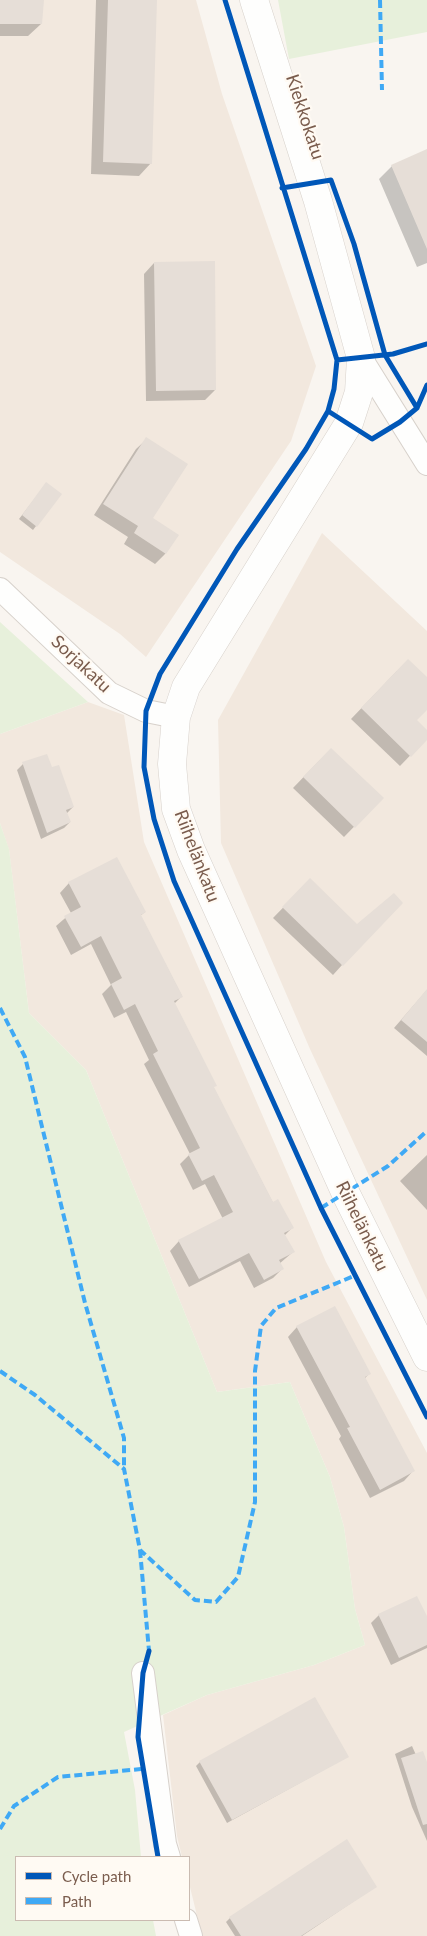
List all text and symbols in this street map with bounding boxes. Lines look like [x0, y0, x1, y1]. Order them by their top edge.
street label: Kiekkokatu [281, 72, 329, 162]
street label: Sorjakatu [47, 631, 115, 697]
street label: Riihelänkatu [170, 807, 224, 905]
street label: Riihelänkatu [331, 1178, 393, 1274]
legend [15, 1856, 190, 1921]
text: Cycle path [62, 1867, 131, 1885]
text: Path [62, 1892, 92, 1910]

